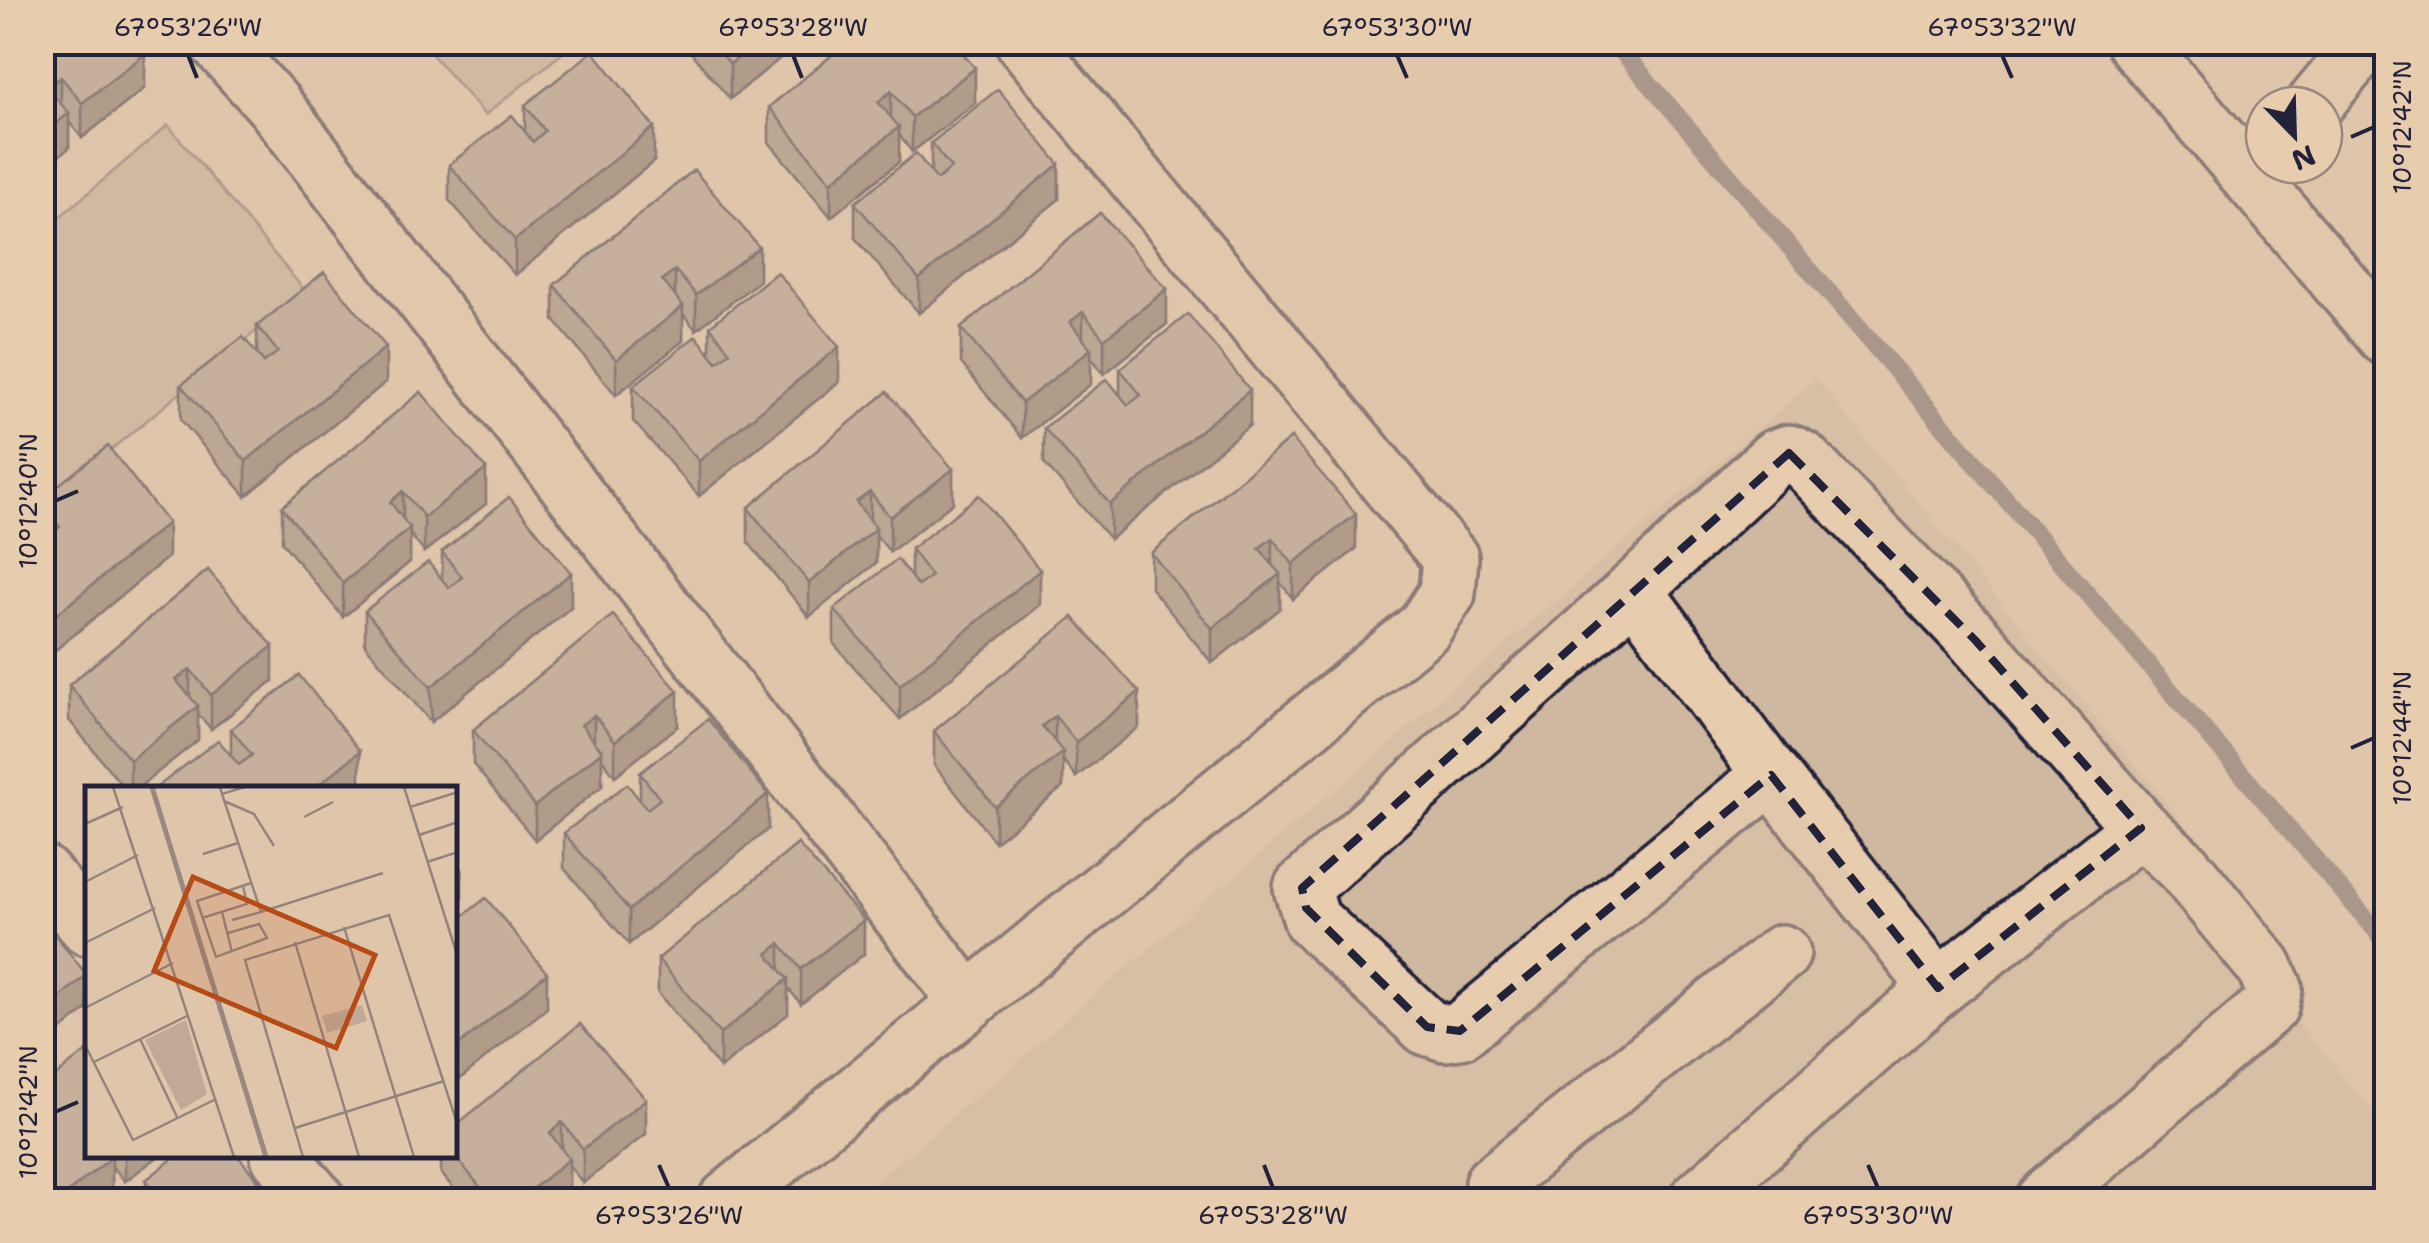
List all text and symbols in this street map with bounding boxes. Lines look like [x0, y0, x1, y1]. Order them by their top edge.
text: 67°53'26"W [114, 10, 262, 44]
text: 67°53'28"W [718, 10, 868, 44]
text: 67°53'30"W [1321, 10, 1473, 44]
text: 67°53'32"W [1927, 10, 2077, 44]
text: 10°12'42"N [2385, 60, 2419, 194]
north arrow [2244, 85, 2344, 185]
text: N [2286, 136, 2321, 180]
text: 10°12'40"N [11, 433, 45, 569]
text: 10°12'44"N [2385, 671, 2419, 805]
inset map [85, 786, 458, 1158]
text: 10°12'42"N [11, 1045, 45, 1179]
text: 67°53'26"W [595, 1198, 743, 1232]
text: 67°53'28"W [1198, 1198, 1348, 1232]
text: 67°53'30"W [1802, 1198, 1954, 1232]

